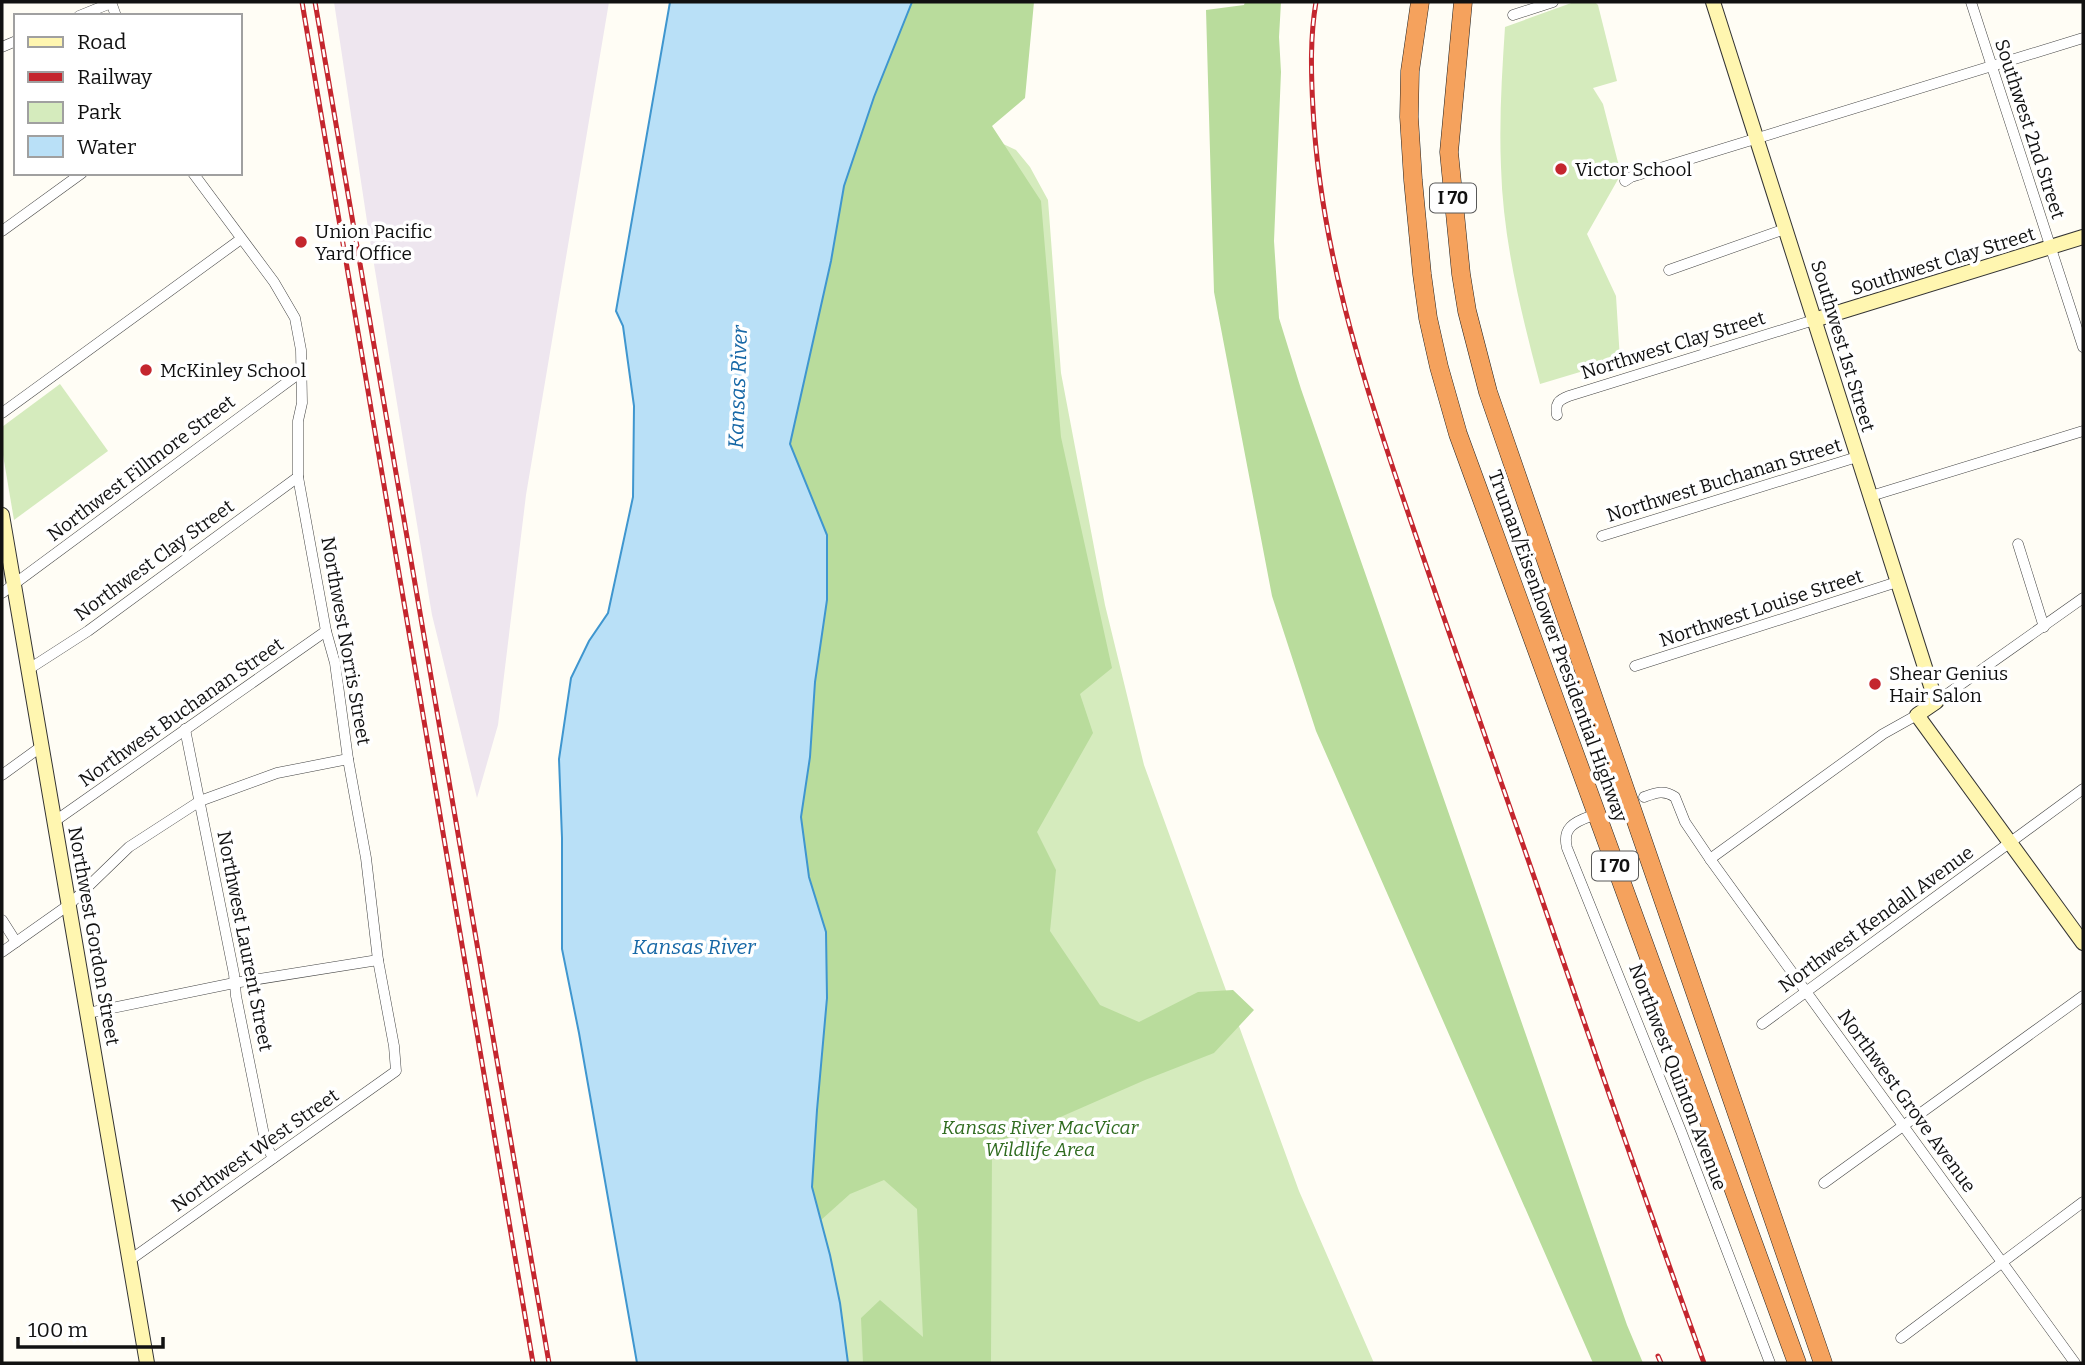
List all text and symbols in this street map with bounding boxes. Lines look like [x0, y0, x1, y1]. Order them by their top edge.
legend [14, 14, 242, 175]
text: Road [77, 29, 126, 55]
street label: Southwest 2nd Street [1990, 36, 2070, 222]
text: Railway [77, 64, 153, 90]
text: Park [77, 99, 121, 125]
text: Water [77, 134, 136, 160]
place label: Victor School [1575, 158, 1692, 181]
marker: Victor School [1553, 161, 1569, 177]
road number: I 70 [1430, 183, 1476, 212]
place label: Union Pacific Yard Office [315, 220, 433, 265]
street label: Southwest Clay Street [1848, 222, 2038, 300]
marker: Union Pacific Yard Office [293, 234, 309, 250]
street label: Southwest 1st Street [1806, 258, 1880, 435]
street label: Northwest Clay Street [1578, 306, 1768, 384]
water label: Kansas River [723, 323, 753, 449]
place label: McKinley School [160, 359, 306, 382]
marker: McKinley School [138, 362, 154, 378]
street label: Northwest Fillmore Street [43, 390, 239, 546]
street label: Northwest Buchanan Street [1604, 433, 1844, 527]
street label: Truman/Eisenhower Presidential Highway [1483, 467, 1633, 826]
street label: Northwest Clay Street [70, 494, 238, 626]
street label: Northwest Norris Street [316, 535, 376, 747]
street label: Northwest Louise Street [1656, 564, 1866, 652]
street label: Northwest Buchanan Street [74, 632, 288, 791]
place label: Shear Genius Hair Salon [1889, 662, 2008, 707]
marker: Shear Genius Hair Salon [1867, 676, 1883, 692]
street label: Northwest Gordon Street [63, 825, 125, 1047]
street label: Northwest Laurent Street [212, 829, 278, 1053]
street label: Northwest Kendall Avenue [1774, 841, 1978, 997]
road number: I 70 [1592, 852, 1638, 880]
water label: Kansas River [632, 934, 757, 960]
street label: Northwest Quinton Avenue [1624, 960, 1732, 1194]
street label: Northwest Grove Avenue [1833, 1005, 1981, 1197]
street label: Northwest West Street [167, 1083, 343, 1216]
park label: Kansas River MacVicar Wildlife Area [942, 1116, 1140, 1161]
scale bar [18, 1306, 163, 1350]
text: 100 m [28, 1317, 88, 1343]

